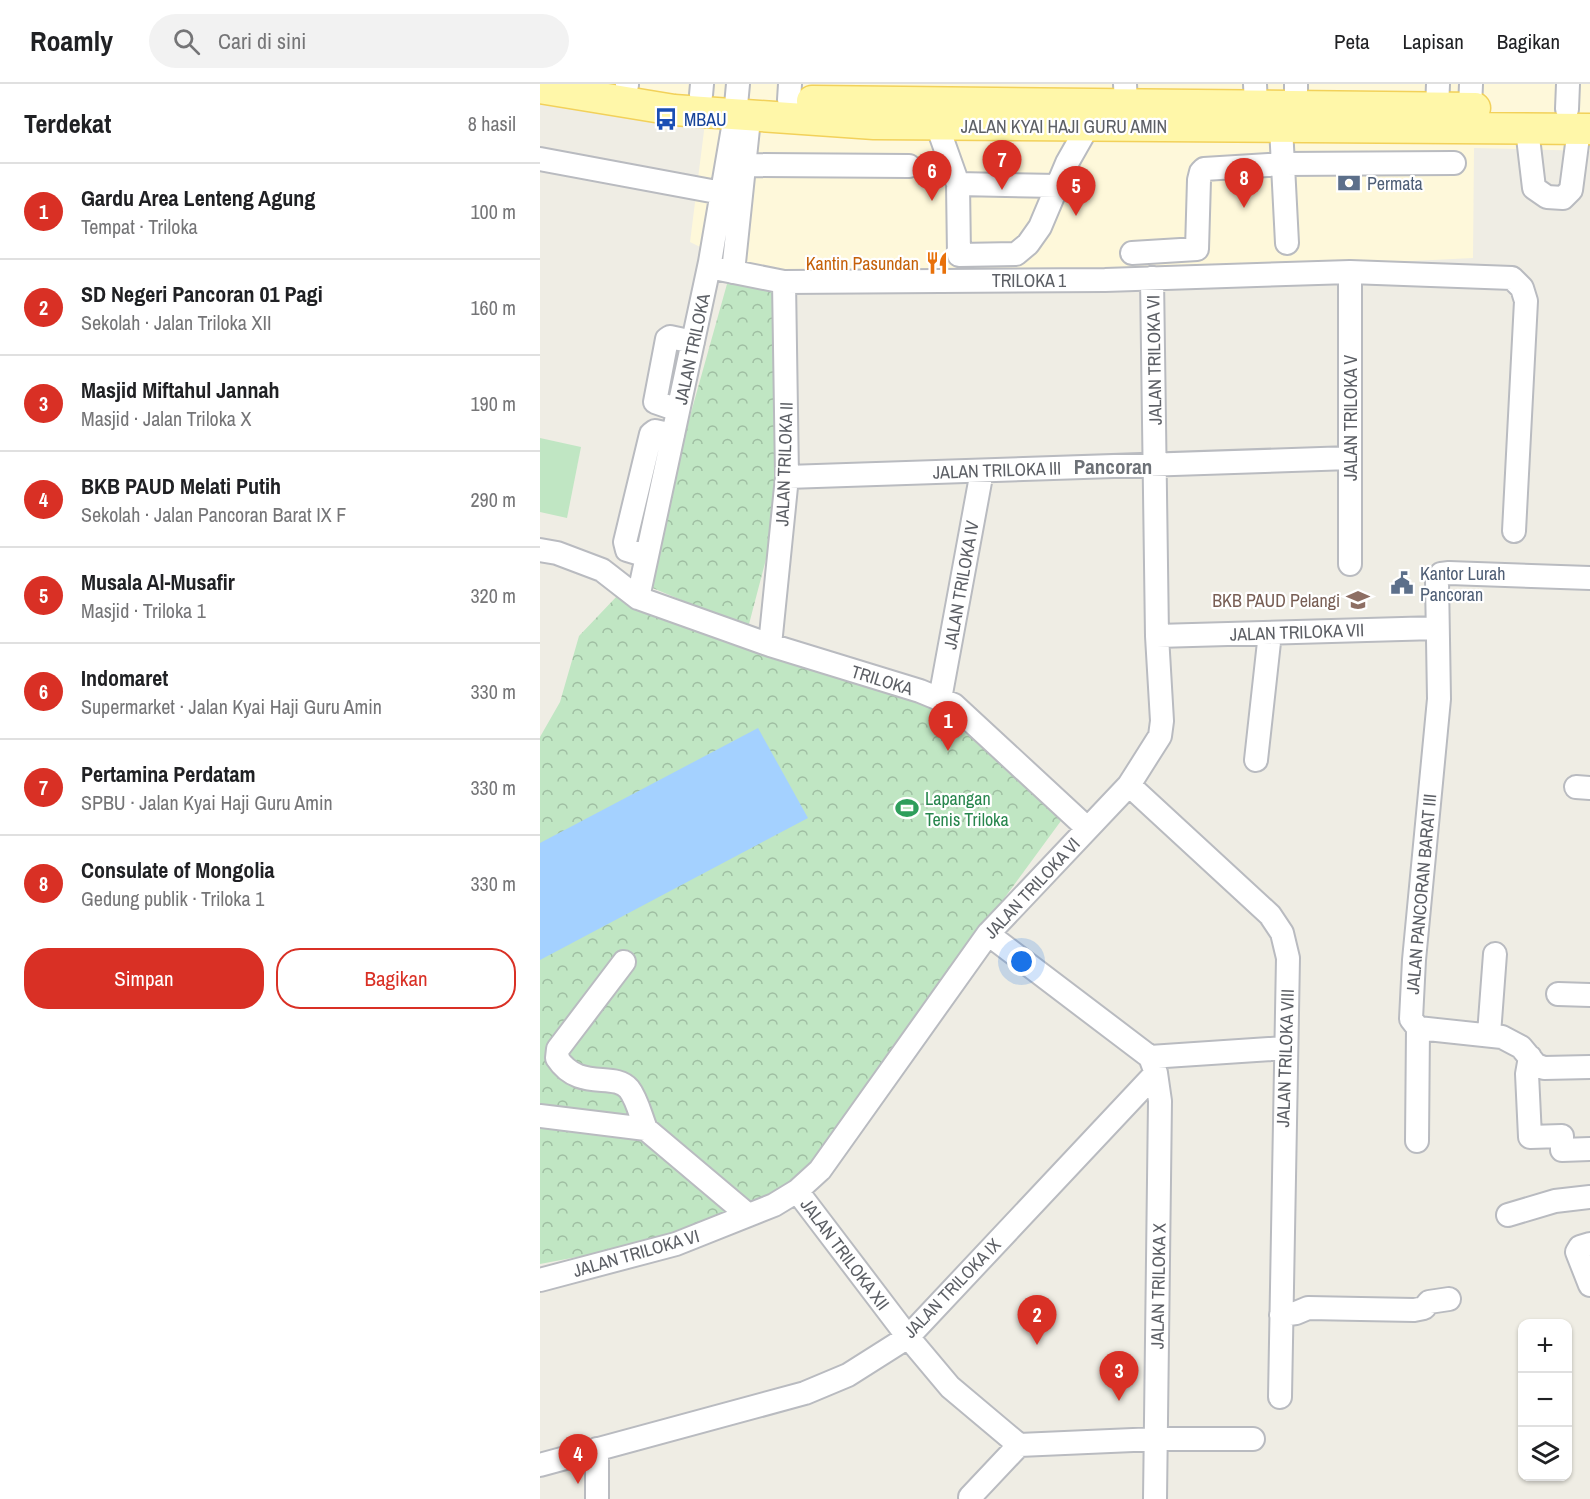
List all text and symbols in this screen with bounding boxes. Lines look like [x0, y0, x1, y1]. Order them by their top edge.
search box [149, 14, 569, 68]
text: Roamly [30, 22, 113, 60]
icon: search [170, 25, 203, 58]
text: Cari di sini [218, 26, 306, 56]
text: Peta [1334, 27, 1370, 56]
text: Lapisan [1403, 27, 1464, 56]
text: Bagikan [1497, 27, 1560, 56]
text: Terdekat [24, 106, 111, 141]
bus stop icon: MBAU [653, 106, 679, 132]
place label: MBAU [684, 107, 727, 132]
text: 8 hasil [468, 110, 516, 137]
street label: JALAN KYAI HAJI GURU AMIN [961, 114, 1167, 139]
pin: 7 [982, 141, 1022, 190]
pin: 6 [912, 152, 952, 201]
pin: 8 [1224, 158, 1264, 208]
pin: 5 [1056, 166, 1096, 216]
bank icon: Permata [1336, 170, 1362, 196]
place label: Permata [1367, 171, 1423, 196]
text: Gardu Area Lenteng Agung [81, 183, 315, 213]
text: 1 [39, 198, 48, 225]
text: 100 m [470, 198, 516, 225]
text: Tempat · Triloka [81, 213, 198, 240]
restaurant icon: Kantin Pasundan [924, 250, 950, 276]
place label: Kantin Pasundan [806, 251, 919, 276]
street label: TRILOKA 1 [992, 268, 1067, 293]
text: SD Negeri Pancoran 01 Pagi [81, 279, 323, 309]
street label: JALAN TRILOKA [668, 291, 716, 407]
text: 2 [39, 294, 48, 321]
text: 160 m [470, 294, 516, 321]
street label: JALAN TRILOKA VI [1140, 295, 1168, 425]
text: Sekolah · Jalan Triloka XII [81, 309, 272, 336]
street label: JALAN TRILOKA V [1338, 355, 1363, 481]
text: Masjid Miftahul Jannah [81, 375, 280, 405]
text: 3 [39, 390, 48, 417]
text: 190 m [470, 390, 516, 417]
street label: JALAN TRILOKA II [769, 401, 799, 527]
text: Masjid · Jalan Triloka X [81, 405, 251, 432]
district label: Pancoran [1074, 452, 1152, 481]
street label: JALAN TRILOKA III [932, 455, 1062, 485]
text: BKB PAUD Melati Putih [81, 471, 281, 501]
text: 4 [39, 486, 48, 513]
text: 290 m [470, 486, 516, 513]
text: Sekolah · Jalan Pancoran Barat IX F [81, 501, 346, 528]
street label: JALAN TRILOKA IV [937, 519, 985, 651]
place label: Kantor Lurah Pancoran [1420, 561, 1505, 607]
text: Musala Al-Musafir [81, 567, 235, 597]
public building icon: Kantor Lurah Pancoran [1389, 570, 1415, 596]
text: 5 [39, 582, 48, 609]
text: 320 m [470, 582, 516, 609]
school or university icon: BKB PAUD Pelangi [1345, 587, 1371, 613]
place label: BKB PAUD Pelangi [1212, 588, 1340, 613]
text: Masjid · Triloka 1 [81, 597, 206, 624]
street label: JALAN TRILOKA VII [1229, 617, 1365, 647]
street label: TRILOKA [848, 659, 916, 701]
text: Indomaret [81, 663, 168, 693]
text: 6 [39, 678, 48, 705]
text: 330 m [470, 678, 516, 705]
text: Supermarket · Jalan Kyai Haji Guru Amin [81, 693, 382, 720]
pin: 1 [928, 702, 968, 751]
text: Pertamina Perdatam [81, 759, 255, 789]
text: 7 [39, 774, 48, 801]
text: 330 m [470, 774, 516, 801]
place label: Lapangan Tenis Triloka [925, 786, 1009, 832]
text: SPBU · Jalan Kyai Haji Guru Amin [81, 789, 333, 816]
street label: JALAN PANCORAN BARAT III [1400, 793, 1442, 995]
sports icon: Lapangan Tenis Triloka [894, 795, 920, 821]
street label: JALAN TRILOKA VI [978, 832, 1086, 944]
text: Consulate of Mongolia [81, 855, 274, 885]
text: 8 [39, 870, 48, 897]
text: 330 m [470, 870, 516, 897]
text: Gedung publik · Triloka 1 [81, 885, 264, 912]
your location [1007, 947, 1036, 976]
button: Simpan [24, 948, 264, 1009]
button: Bagikan [276, 948, 516, 1009]
street label: JALAN TRILOKA VIII [1270, 988, 1300, 1128]
street label: JALAN TRILOKA XII [795, 1193, 895, 1315]
street label: JALAN TRILOKA VI [570, 1223, 702, 1283]
street label: JALAN TRILOKA X [1144, 1223, 1172, 1349]
street label: JALAN TRILOKA IX [898, 1232, 1006, 1344]
pin: 2 [1018, 1296, 1056, 1345]
map controls [1518, 1319, 1572, 1481]
button: + [1518, 1319, 1572, 1373]
pin: 3 [1100, 1352, 1138, 1401]
button: − [1518, 1373, 1572, 1427]
button: layers [1518, 1427, 1572, 1481]
pin: 4 [558, 1434, 597, 1484]

